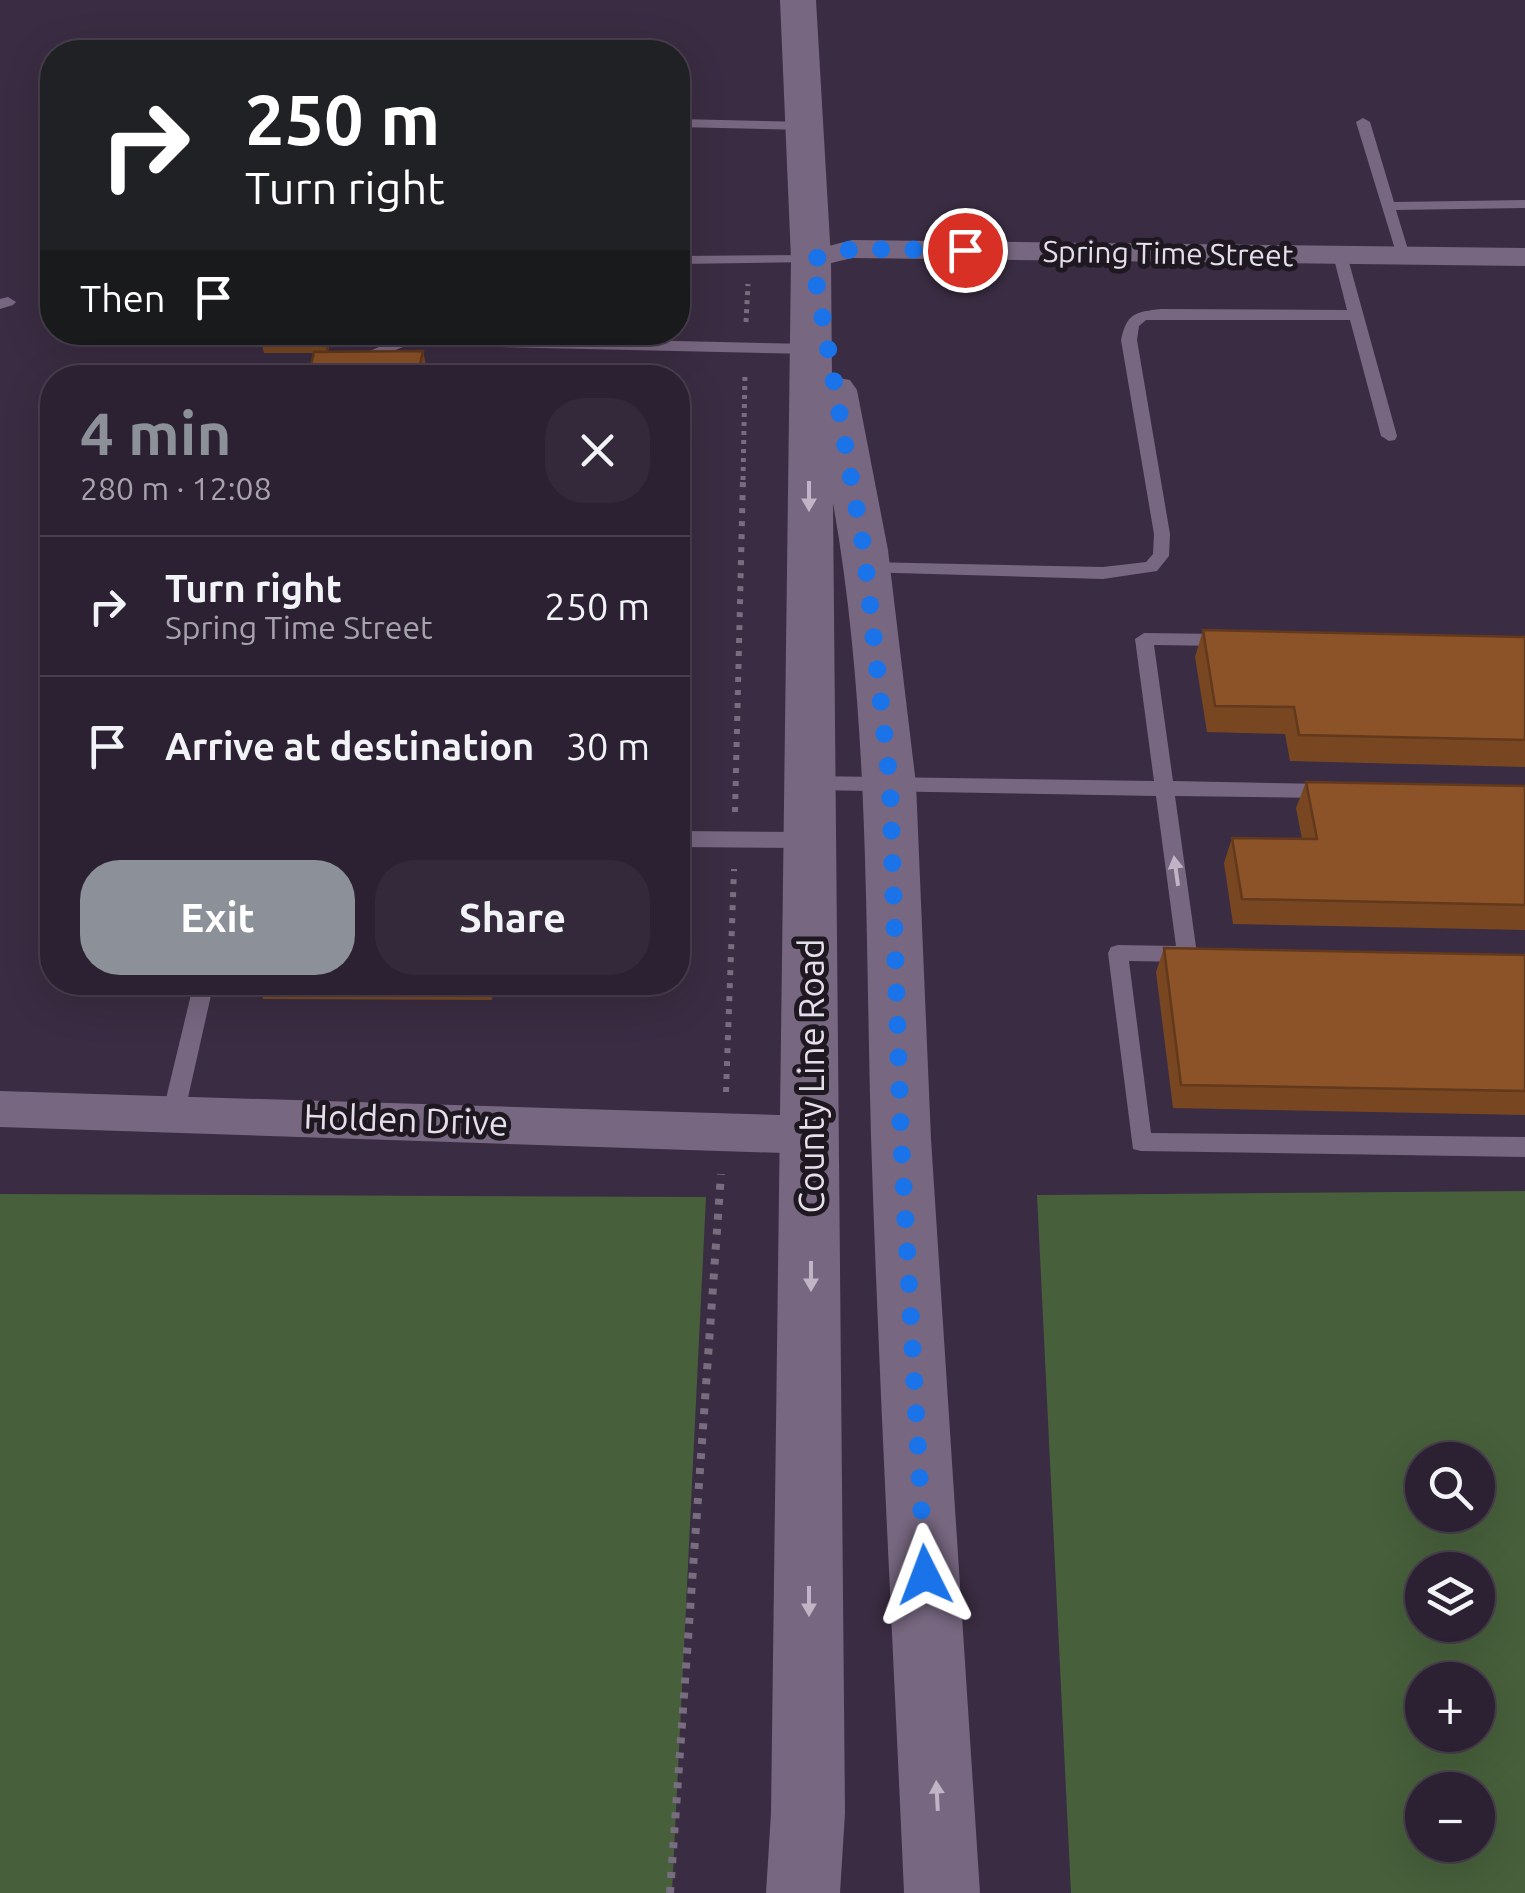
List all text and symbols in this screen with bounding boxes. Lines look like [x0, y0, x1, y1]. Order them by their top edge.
icon: right [80, 80, 210, 210]
text: 250 m [245, 80, 440, 158]
text: Turn right [245, 162, 445, 213]
pin [923, 208, 1008, 293]
icon: arrive [938, 223, 993, 278]
street label: Spring Time Street [1042, 234, 1294, 272]
icon: arrive [186, 270, 241, 325]
text: Then [80, 277, 166, 319]
button: close [545, 398, 650, 503]
text: 4 min [80, 399, 232, 466]
text: 280 m · 12:08 [80, 470, 272, 506]
one-way arrow [801, 481, 817, 513]
text: Turn right [165, 567, 342, 609]
icon: right [80, 579, 135, 634]
text: 250 m [544, 585, 650, 627]
text: Spring Time Street [165, 609, 433, 645]
icon: arrive [80, 719, 135, 774]
text: Arrive at destination [165, 725, 534, 767]
text: 30 m [566, 725, 650, 767]
one-way arrow [1168, 855, 1184, 886]
button: Exit [80, 860, 355, 975]
button: Share [375, 860, 650, 975]
street label: County Line Road [791, 939, 831, 1213]
street label: Holden Drive [303, 1095, 509, 1143]
one-way arrow [803, 1261, 819, 1293]
map controls [1405, 1442, 1495, 1862]
button: search [1405, 1442, 1495, 1532]
position arrow [873, 1523, 977, 1627]
button: layers [1405, 1552, 1495, 1642]
one-way arrow [801, 1586, 817, 1618]
button: + [1405, 1662, 1495, 1752]
button: − [1405, 1772, 1495, 1862]
one-way arrow [928, 1779, 944, 1811]

